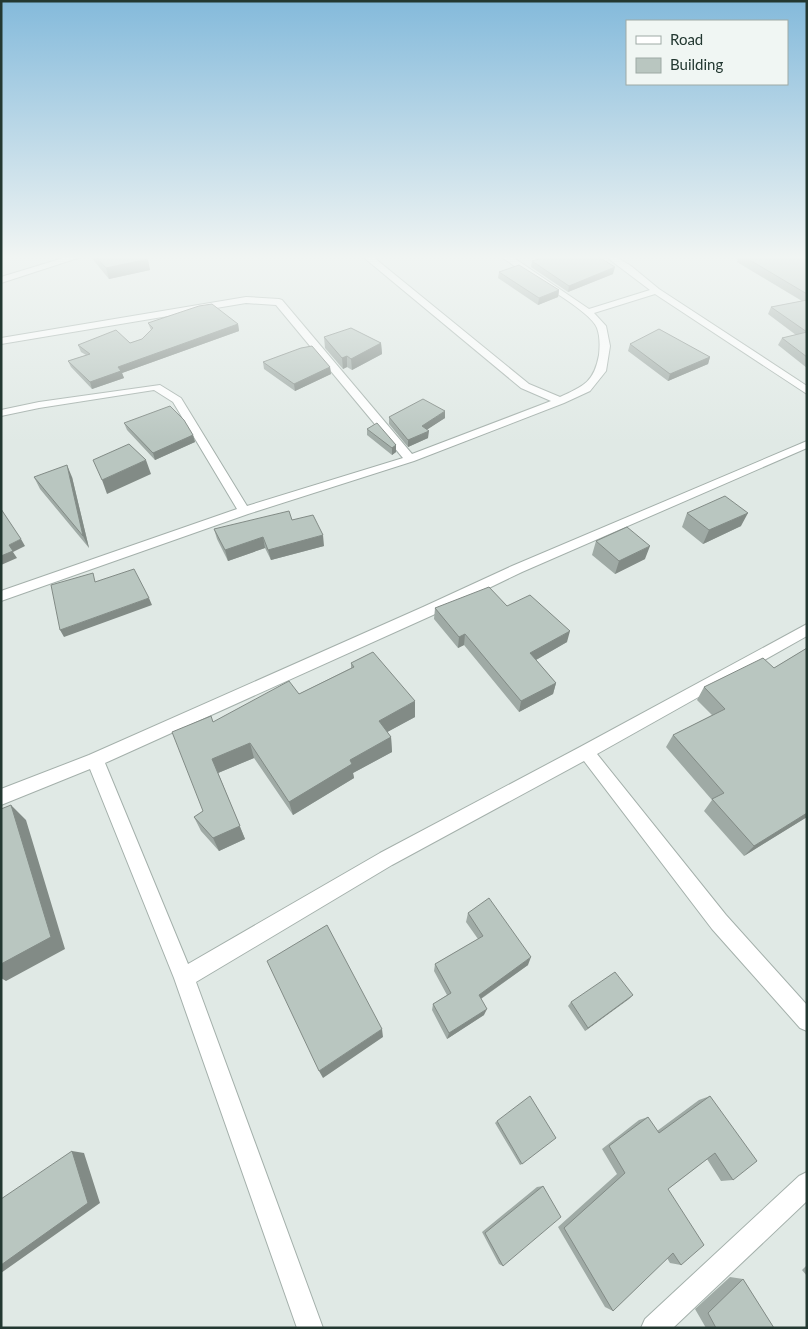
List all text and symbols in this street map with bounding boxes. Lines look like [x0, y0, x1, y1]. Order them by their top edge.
legend [626, 20, 788, 85]
text: Road [670, 30, 703, 48]
text: Building [670, 55, 723, 73]

